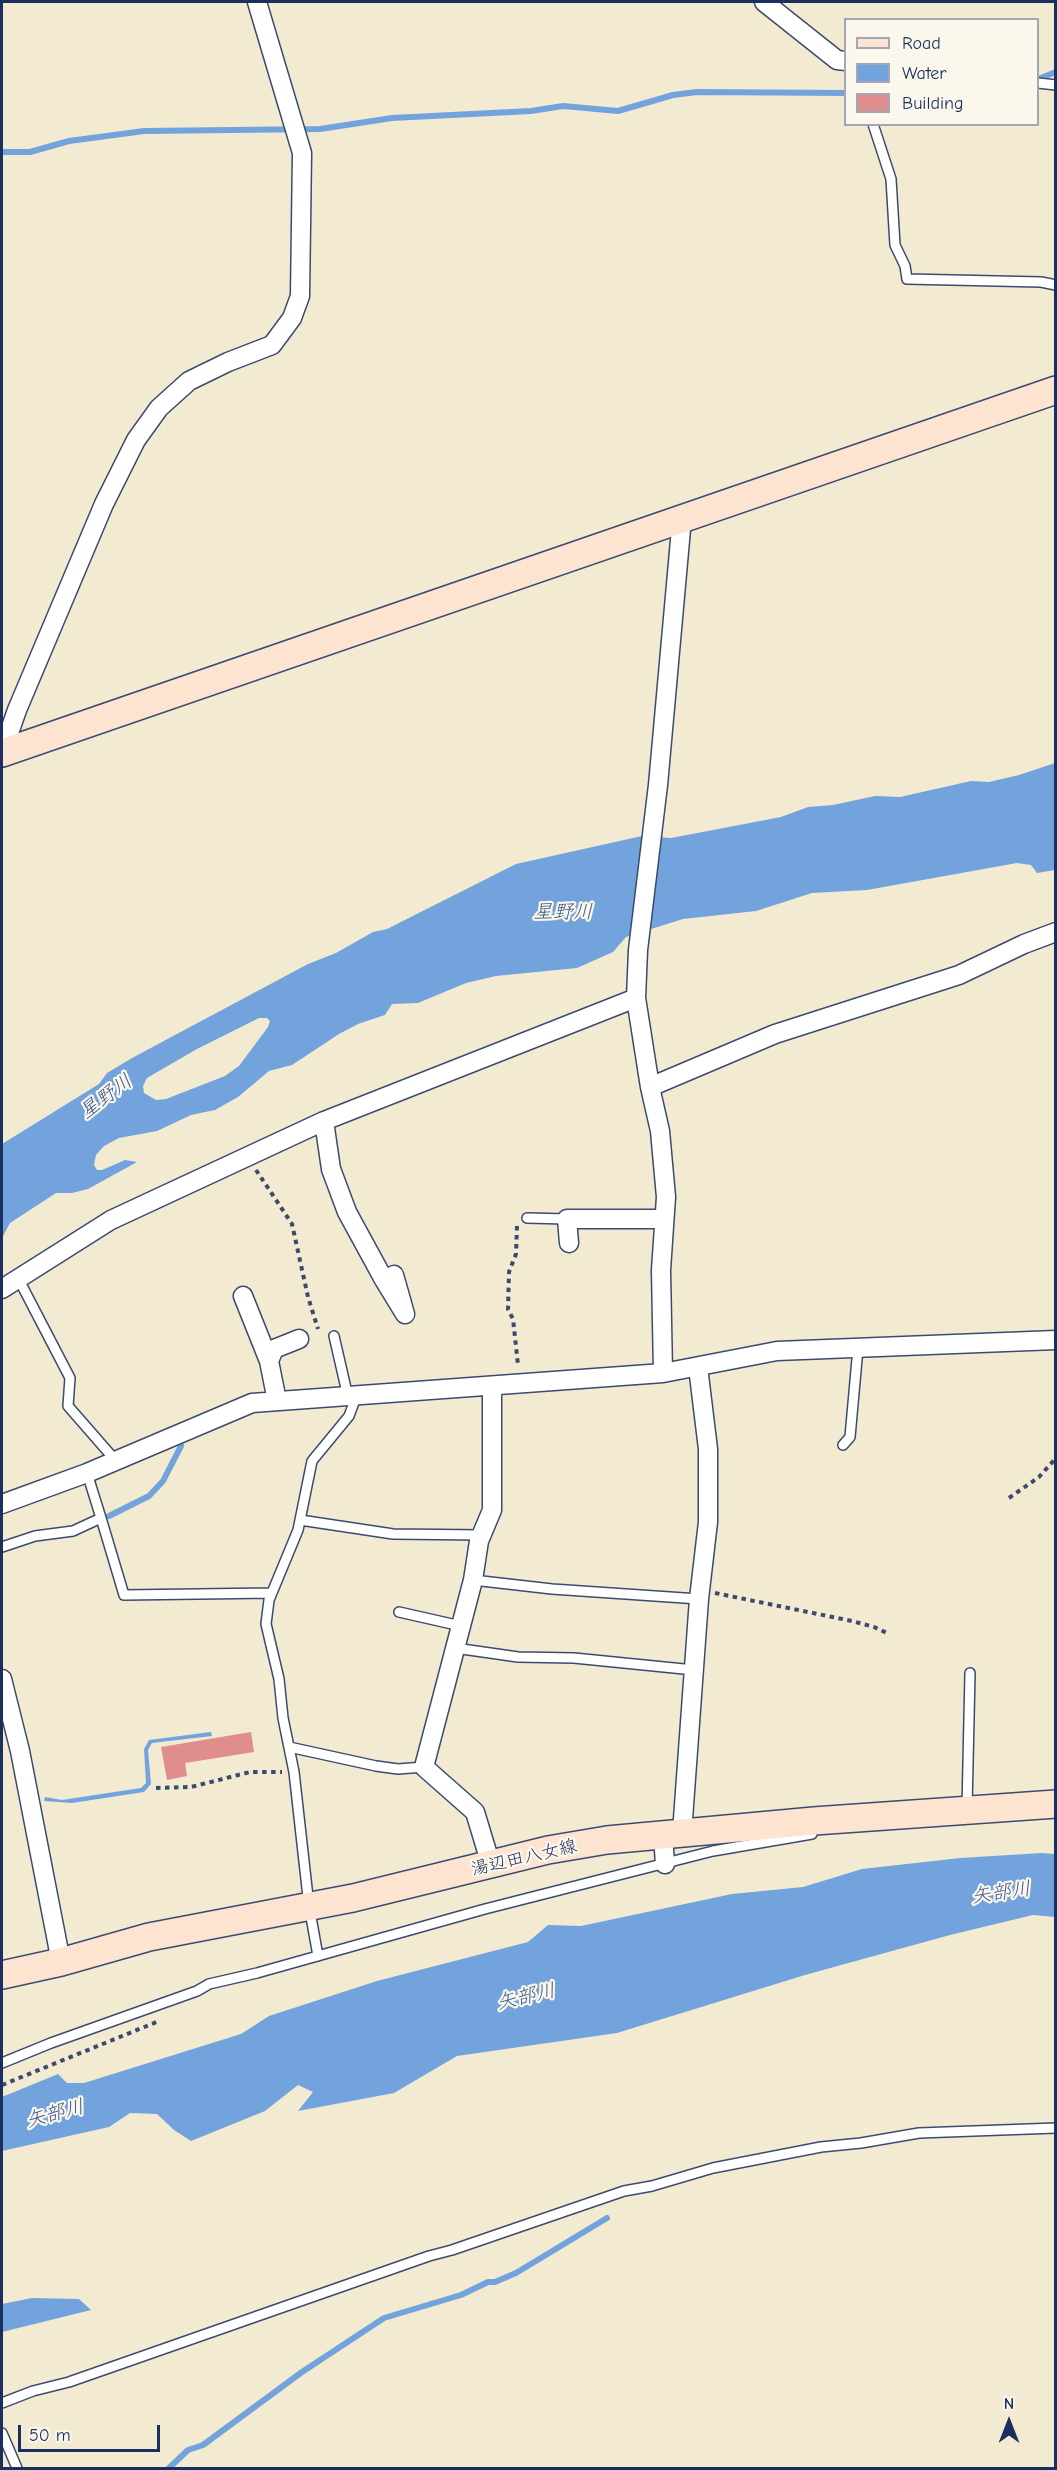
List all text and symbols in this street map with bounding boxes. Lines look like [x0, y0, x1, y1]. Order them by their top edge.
legend [844, 18, 1039, 126]
text: Road [902, 33, 941, 54]
text: Water [902, 63, 946, 84]
text: Building [902, 93, 964, 114]
water label: 星野川 [533, 900, 593, 924]
water label: 星野川 [75, 1069, 137, 1125]
street label: 湯辺田八女線 [469, 1835, 579, 1881]
water label: 矢部川 [970, 1877, 1032, 1909]
water label: 矢部川 [494, 1979, 558, 2015]
water label: 矢部川 [23, 2095, 87, 2133]
north arrow [979, 2392, 1039, 2452]
text: N [1004, 2395, 1014, 2413]
scale bar [21, 2413, 164, 2451]
text: 50 m [29, 2425, 71, 2446]

